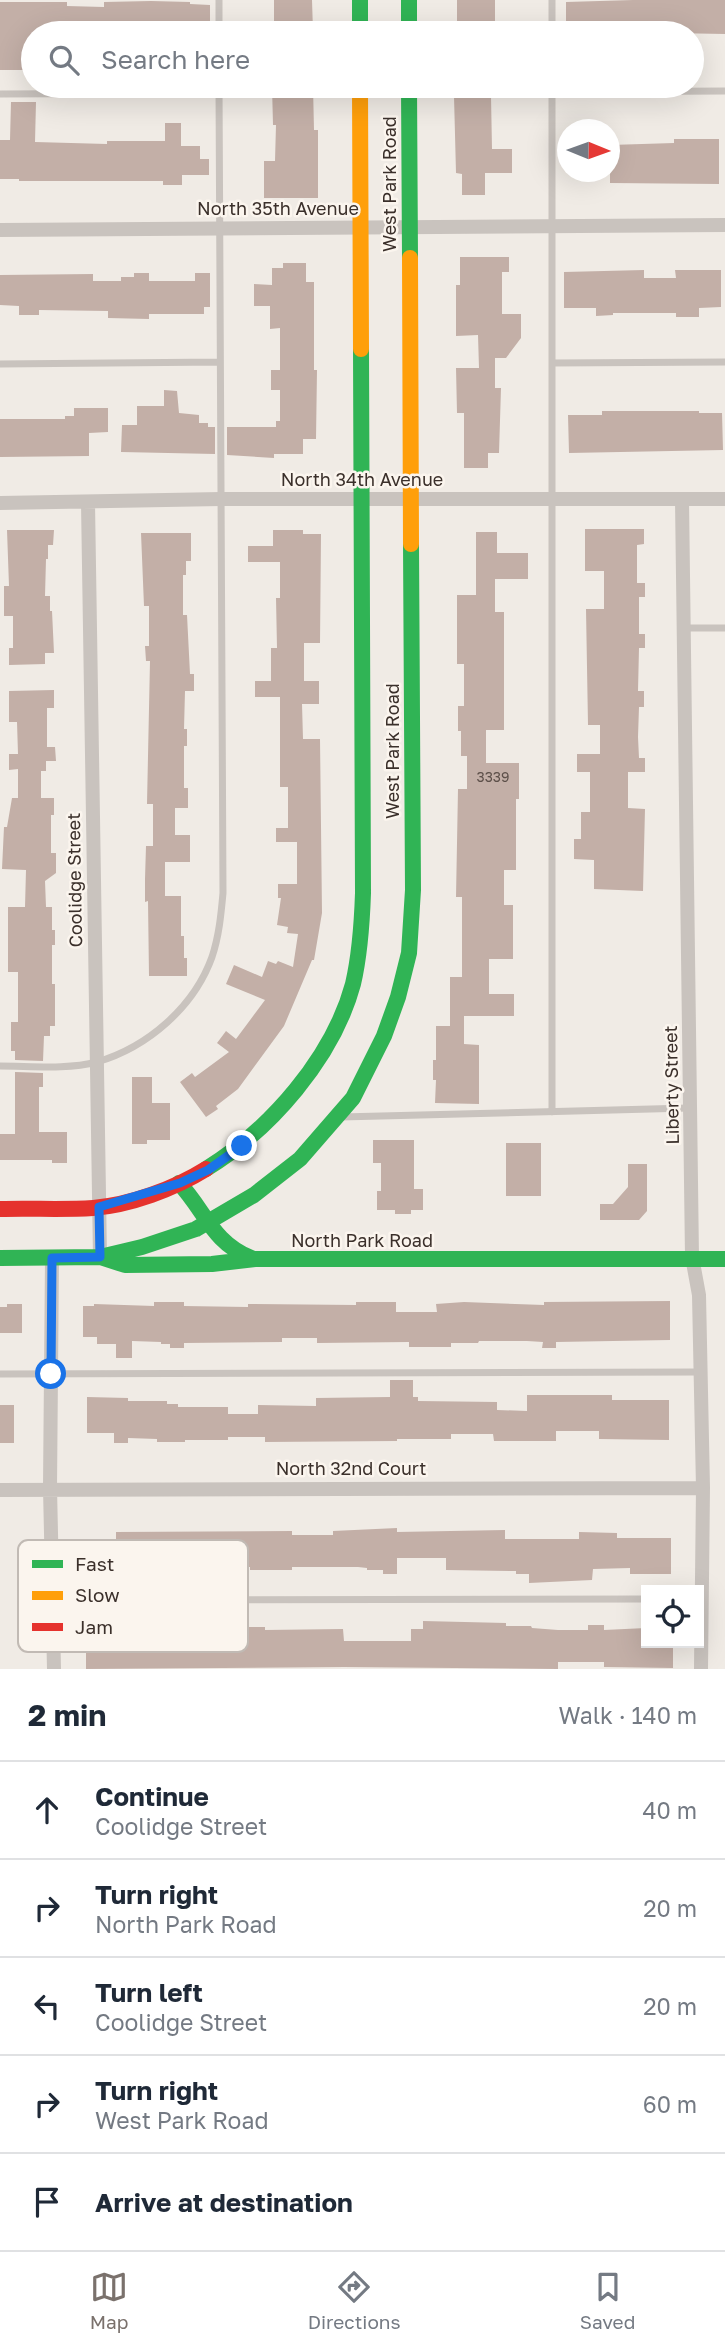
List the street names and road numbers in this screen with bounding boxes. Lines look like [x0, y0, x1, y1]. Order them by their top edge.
street label: West Park Road [378, 116, 400, 252]
street label: North 35th Avenue [197, 197, 359, 219]
street label: North 34th Avenue [281, 468, 443, 490]
street label: West Park Road [381, 683, 403, 819]
street label: Coolidge Street [62, 812, 86, 948]
street label: Liberty Street [659, 1025, 683, 1145]
street label: North Park Road [291, 1229, 433, 1251]
street label: North 32nd Court [276, 1457, 426, 1479]

